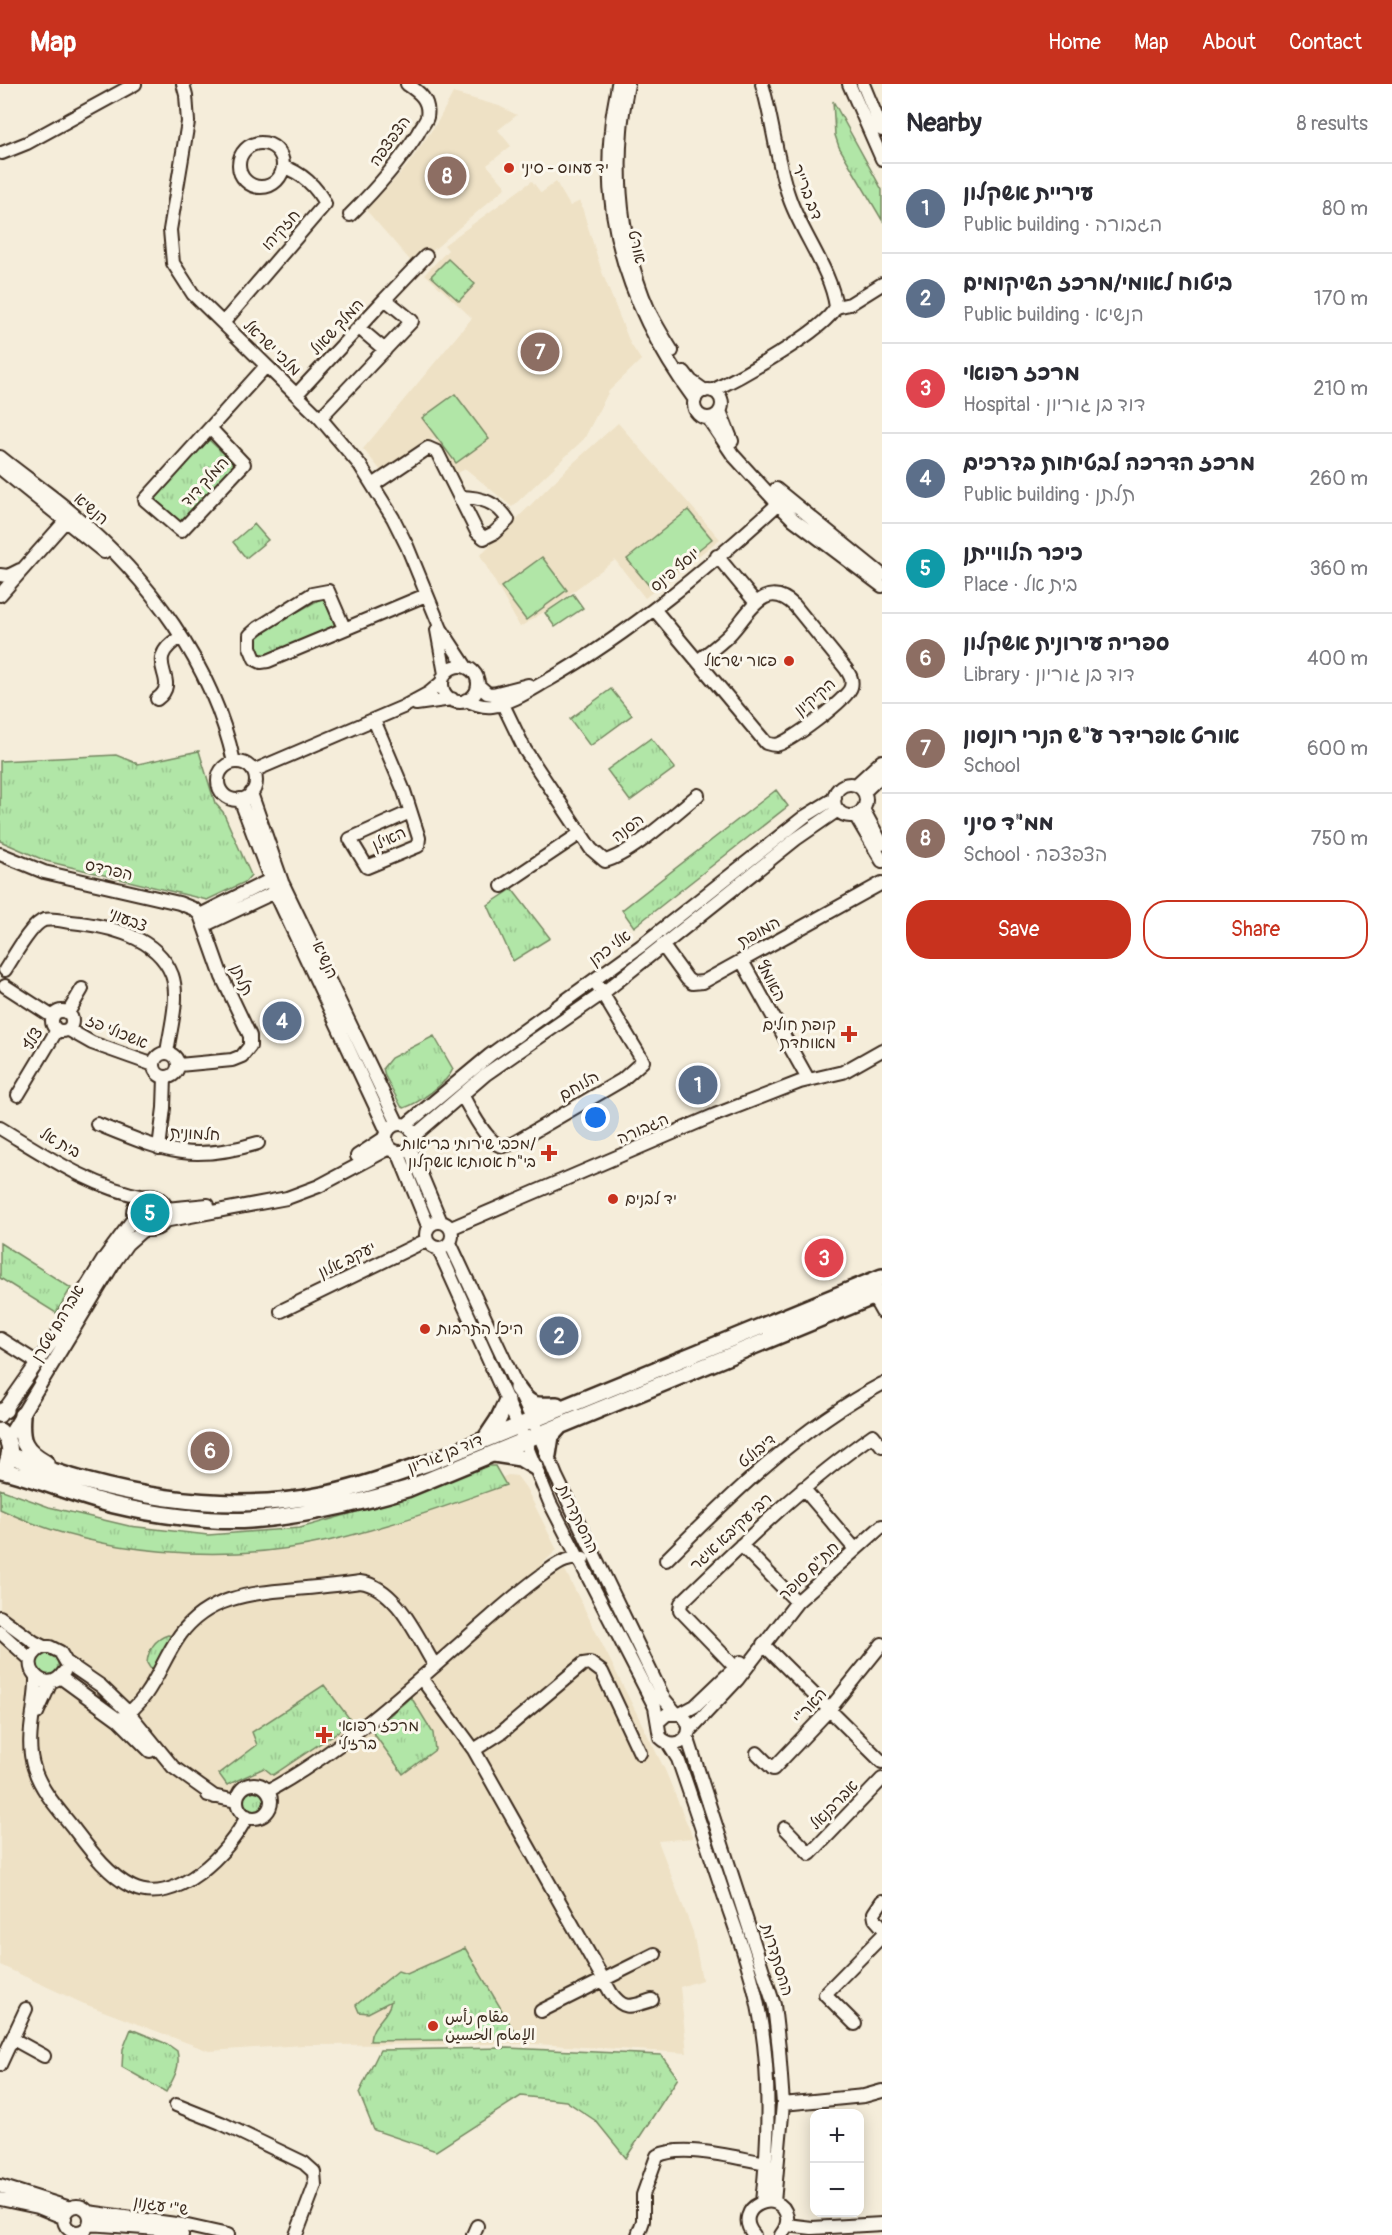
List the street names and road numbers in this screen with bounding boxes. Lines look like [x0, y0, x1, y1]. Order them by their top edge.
street label: הצפצפה [365, 112, 415, 170]
street label: דב ברייר [787, 161, 827, 223]
street label: חזקיהו [257, 205, 305, 255]
street label: אורט [623, 228, 651, 266]
street label: המלך שאול [306, 295, 368, 359]
street label: מלכי ישראל [239, 316, 305, 380]
street label: המלך דוד [177, 453, 233, 511]
street label: הנשיא [70, 489, 112, 529]
street label: יוסף פינס [646, 544, 704, 596]
street label: הקיקיון [790, 674, 840, 720]
street label: הסנה [608, 809, 648, 847]
street label: האילן [369, 822, 409, 856]
street label: הפרדס [83, 855, 135, 885]
street label: צבעוני [106, 903, 150, 937]
street label: המופת [734, 912, 784, 952]
street label: אלי כהן [585, 926, 635, 970]
street label: הנשיא [308, 938, 342, 982]
street label: האומץ [752, 957, 790, 1005]
street label: תלתן [226, 961, 258, 999]
street label: אשכולי פז [83, 1010, 151, 1054]
street label: צלף [18, 1024, 48, 1054]
street label: הלוחם [555, 1066, 603, 1106]
street label: הגבורה [614, 1109, 672, 1149]
street label: בית אל [36, 1123, 84, 1163]
street label: חלמונית [169, 1123, 221, 1145]
street label: יעקב אלון [315, 1237, 379, 1283]
street label: אברהם שטרן [27, 1281, 89, 1365]
street label: דוד בן גוריון [404, 1430, 486, 1478]
street label: דיבולט [734, 1430, 780, 1472]
street label: ההסתדרות [552, 1480, 603, 1557]
street label: רבי עקיבא איגר [686, 1489, 776, 1575]
street label: חת"ם סופר [775, 1537, 843, 1605]
street label: האר"י [789, 1684, 831, 1728]
street label: אברבנאל [806, 1776, 862, 1834]
street label: ההסתדרות [756, 1921, 797, 1999]
street label: ש"י עגנון [132, 2192, 190, 2220]

